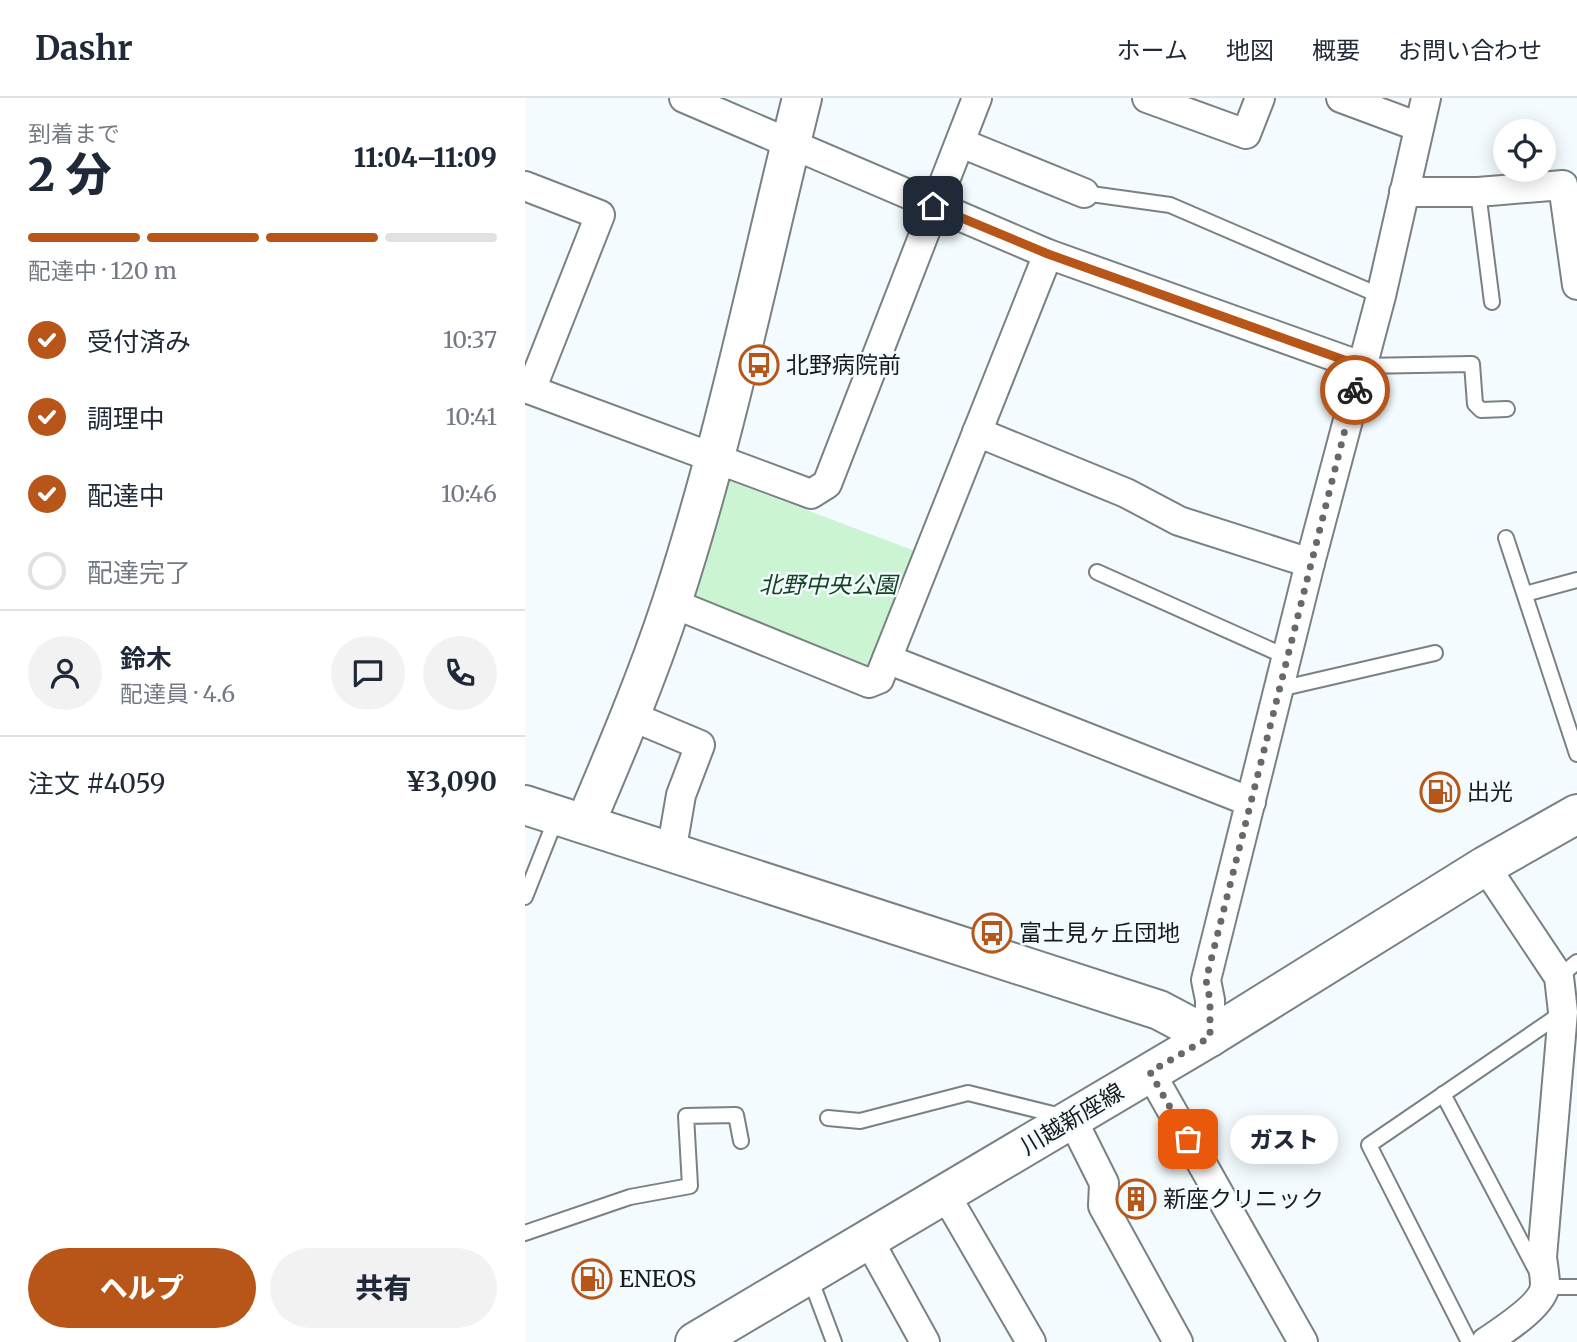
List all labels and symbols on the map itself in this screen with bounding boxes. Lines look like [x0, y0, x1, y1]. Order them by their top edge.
pin [903, 176, 963, 236]
bus stop icon: 北野病院前 [738, 344, 780, 386]
place label: 北野病院前 [786, 350, 901, 379]
courier [1320, 355, 1390, 425]
park label: 北野中央公園 [759, 570, 900, 599]
fuel station icon: 出光 [1419, 771, 1461, 813]
place label: 出光 [1467, 777, 1513, 806]
bus stop icon: 富士見ヶ丘団地 [971, 912, 1013, 954]
place label: 富士見ヶ丘団地 [1019, 918, 1180, 947]
street label: 川越新座線 [1015, 1077, 1128, 1161]
pin [1158, 1109, 1218, 1169]
callout: ガスト [1230, 1114, 1339, 1164]
building icon: 新座クリニック [1115, 1178, 1157, 1220]
place label: 新座クリニック [1163, 1184, 1324, 1213]
fuel station icon: ENEOS [571, 1258, 613, 1300]
place label: ENEOS [619, 1264, 696, 1293]

